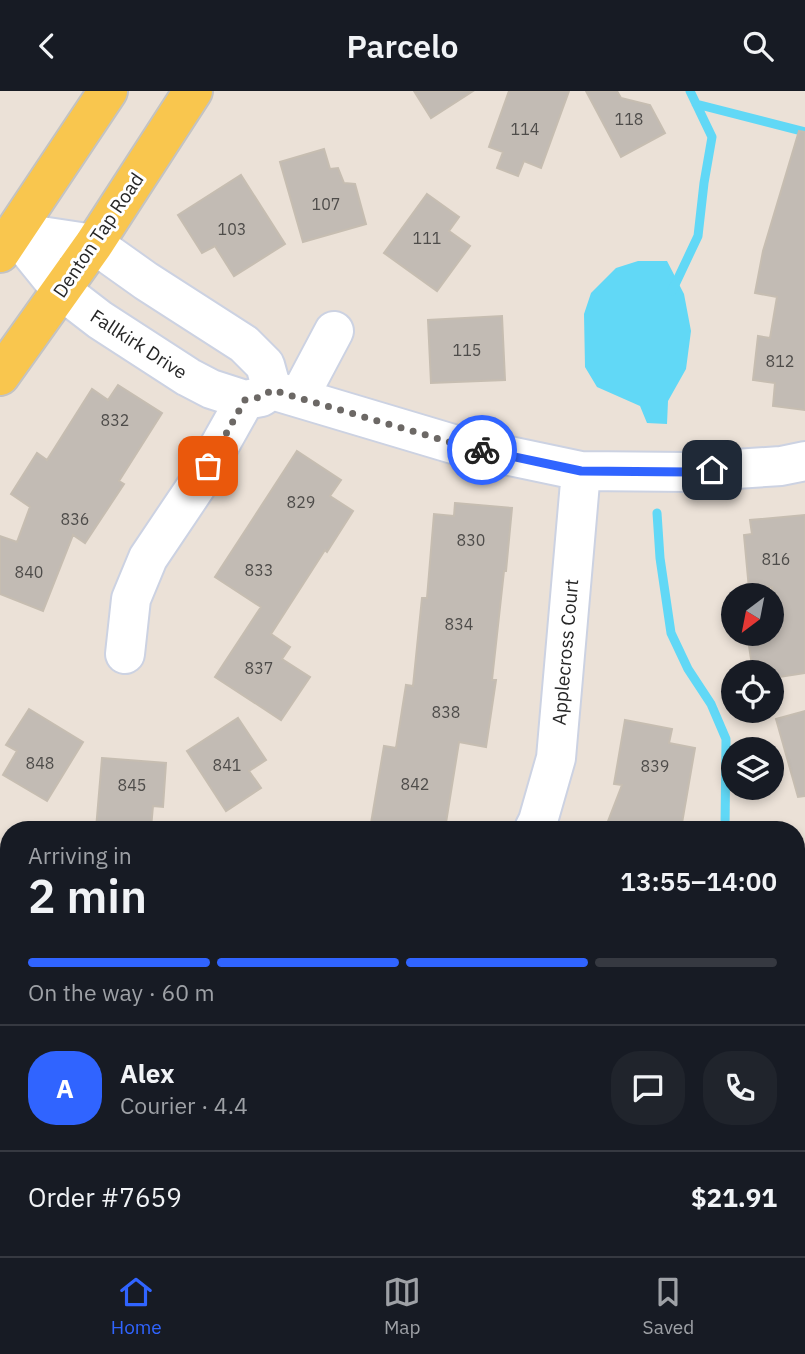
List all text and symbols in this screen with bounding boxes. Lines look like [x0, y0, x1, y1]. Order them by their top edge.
text: Parcelo [347, 25, 458, 67]
icon: back [28, 27, 66, 65]
icon: search [739, 27, 777, 65]
house number: 118 [615, 109, 643, 129]
house number: 114 [511, 119, 539, 139]
street label: Denton Tap Road [47, 168, 149, 302]
house number: 107 [312, 194, 340, 214]
house number: 103 [218, 219, 246, 239]
house number: 111 [413, 228, 441, 248]
street label: Fallkirk Drive [86, 304, 192, 384]
house number: 115 [453, 340, 481, 360]
house number: 812 [766, 351, 794, 371]
house number: 832 [101, 410, 129, 430]
courier [447, 415, 517, 485]
icon: bike [463, 431, 501, 469]
pin [178, 436, 238, 496]
pin [682, 440, 742, 500]
icon: bag [189, 447, 227, 485]
icon: home [693, 451, 731, 489]
house number: 829 [287, 492, 315, 512]
house number: 836 [61, 509, 89, 529]
house number: 830 [457, 530, 485, 550]
house number: 816 [762, 549, 790, 569]
house number: 833 [245, 560, 273, 580]
house number: 840 [15, 562, 43, 582]
street label: Applecross Court [547, 578, 583, 726]
north arrow [721, 583, 784, 646]
map controls [721, 583, 784, 800]
house number: 834 [445, 614, 473, 634]
house number: 837 [245, 658, 273, 678]
button: locate [721, 660, 784, 723]
house number: 838 [432, 702, 460, 722]
button: layers [721, 737, 784, 800]
house number: 848 [26, 753, 54, 773]
house number: 841 [213, 755, 241, 775]
house number: 839 [641, 756, 669, 776]
house number: 842 [401, 774, 429, 794]
house number: 845 [118, 775, 146, 795]
text: Arriving in [28, 840, 132, 870]
text: 13:55–14:00 [620, 864, 777, 898]
text: 2 min [28, 866, 147, 926]
text: On the way · 60 m [28, 977, 215, 1007]
button: chat [611, 1051, 685, 1125]
button: phone [703, 1051, 777, 1125]
text: Alex [120, 1056, 174, 1090]
text: A [56, 1071, 74, 1105]
text: Courier · 4.4 [120, 1090, 248, 1120]
text: Order #7659 [28, 1180, 182, 1214]
text: $21.91 [691, 1180, 777, 1214]
tab: Home [111, 1273, 162, 1339]
tab: Map [383, 1273, 421, 1339]
tab: Saved [643, 1273, 694, 1339]

